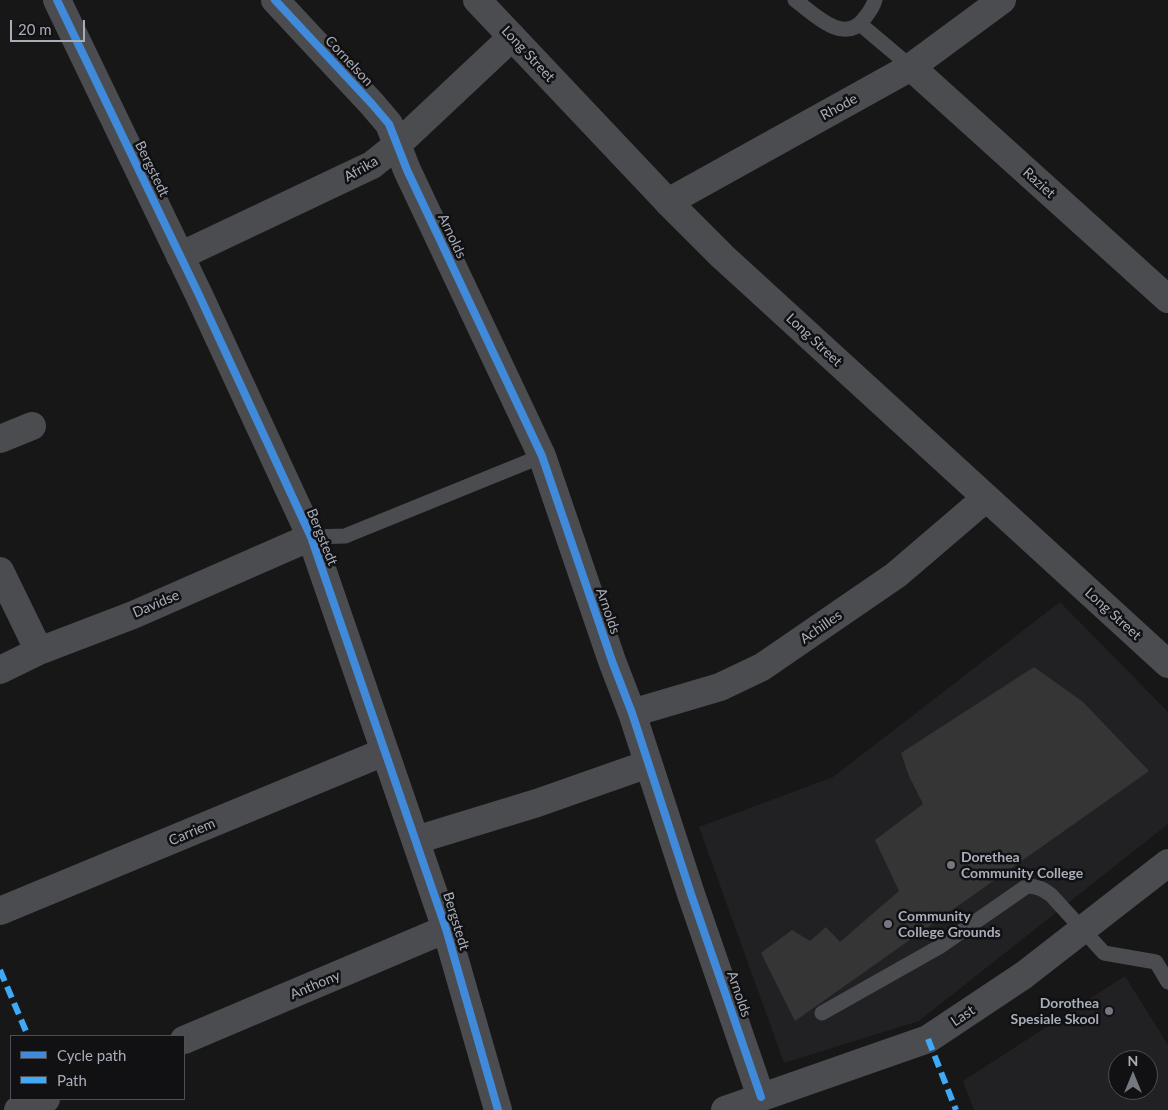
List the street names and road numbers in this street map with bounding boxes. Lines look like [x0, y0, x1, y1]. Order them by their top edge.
street label: Long Street [498, 23, 558, 85]
street label: Cornelson [322, 32, 376, 90]
street label: Rhode [818, 90, 860, 124]
street label: Bergstedt [131, 138, 173, 200]
street label: Afrika [341, 153, 381, 185]
street label: Raziet [1019, 164, 1059, 202]
street label: Arnolds [434, 211, 470, 261]
street label: Long Street [783, 310, 845, 370]
street label: Bergstedt [303, 506, 341, 568]
street label: Long Street [1081, 584, 1145, 644]
street label: Arnolds [592, 586, 624, 636]
street label: Davidse [130, 587, 182, 621]
street label: Achilles [797, 607, 845, 647]
street label: Carriem [166, 815, 218, 849]
street label: Bergstedt [439, 890, 473, 952]
street label: Anthony [287, 967, 343, 1003]
street label: Arnolds [723, 969, 755, 1019]
street label: Last [948, 1002, 978, 1030]

